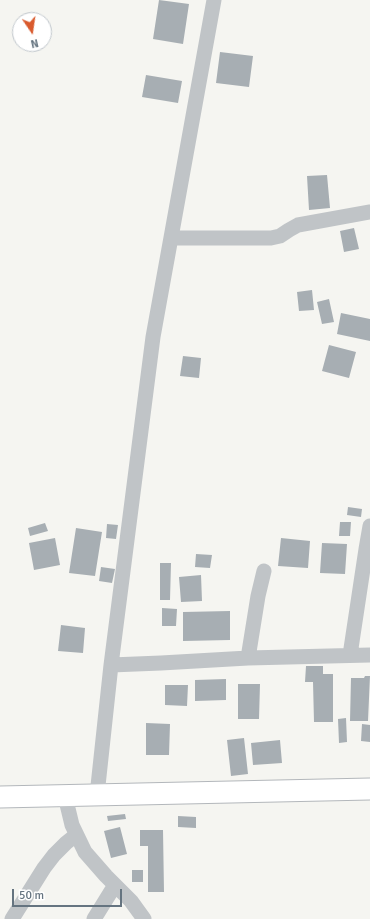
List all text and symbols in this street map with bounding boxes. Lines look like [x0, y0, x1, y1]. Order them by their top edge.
north arrow [12, 12, 52, 52]
text: N [29, 36, 40, 50]
scale bar [14, 881, 124, 907]
text: 50 m [19, 888, 44, 903]

